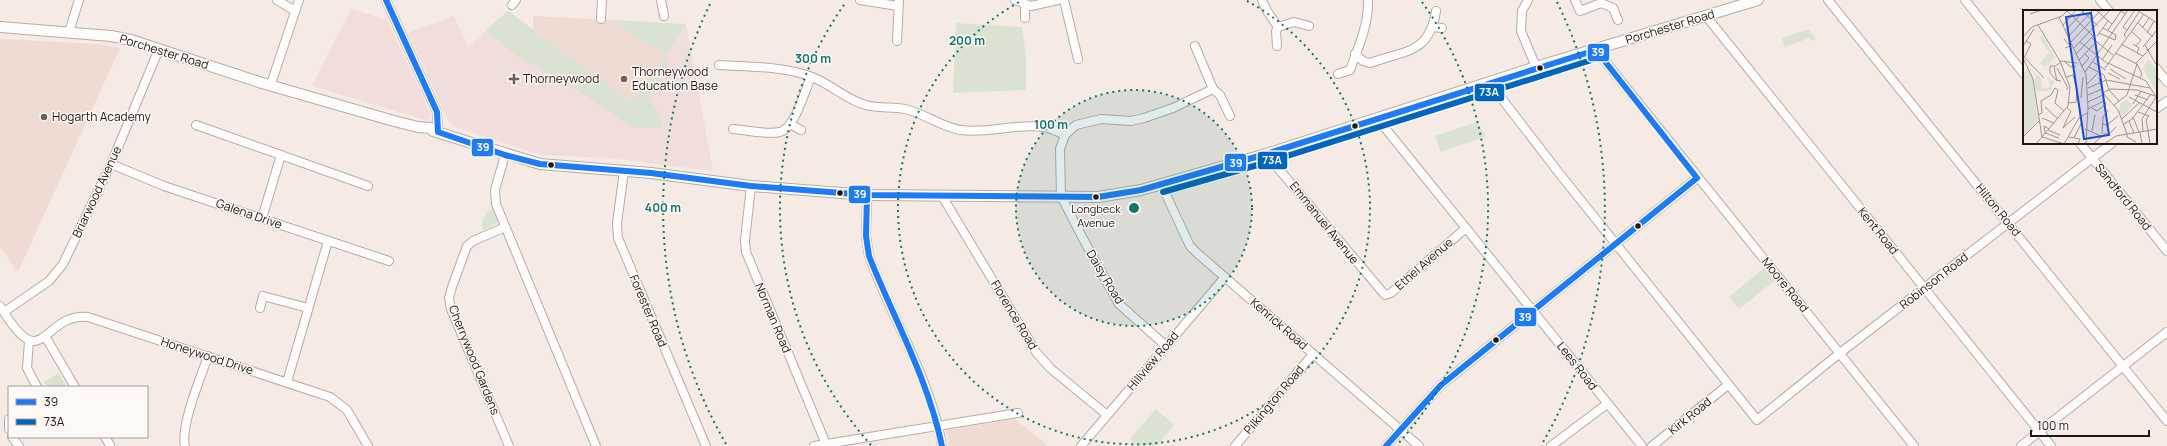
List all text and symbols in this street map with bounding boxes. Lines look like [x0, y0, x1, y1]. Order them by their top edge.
street label: Porchester Road [1623, 5, 1716, 48]
inset map [2023, 10, 2157, 144]
street label: Porchester Road [118, 30, 211, 73]
text: 200 m [949, 32, 985, 49]
line badge: 39 [1587, 43, 1610, 62]
text: 39 [1591, 44, 1605, 59]
text: 300 m [795, 50, 831, 67]
place label: Thorneywood Education Base [632, 63, 718, 94]
unlabelled marker [1535, 63, 1545, 73]
place label: Thorneywood [523, 70, 599, 87]
marker: Thorneywood [508, 73, 520, 85]
marker: Thorneywood Education Base [619, 74, 629, 84]
line badge: 73A [1474, 83, 1505, 102]
text: 73A [1479, 84, 1499, 99]
place label: Hogarth Academy [52, 108, 151, 125]
marker: Hogarth Academy [39, 112, 49, 122]
text: 100 m [1034, 116, 1068, 133]
unlabelled marker [1350, 121, 1360, 131]
line badge: 39 [471, 138, 494, 157]
text: 39 [476, 139, 490, 154]
street label: Briarwood Avenue [68, 143, 125, 240]
line badge: 73A [1257, 151, 1288, 170]
text: 73A [1262, 152, 1282, 167]
line badge: 39 [1224, 153, 1247, 172]
text: 39 [1229, 155, 1243, 170]
unlabelled marker [546, 160, 556, 170]
street label: Sandford Road [2091, 160, 2156, 234]
street label: Emmanuel Avenue [1286, 178, 1363, 267]
street label: Hilton Road [1972, 180, 2025, 240]
line badge: 39 [848, 185, 871, 204]
text: 39 [853, 186, 867, 201]
unlabelled marker [835, 188, 845, 198]
marker: Longbeck Avenue [1091, 192, 1101, 202]
street label: Galena Drive [214, 194, 285, 233]
text: 400 m [645, 199, 681, 216]
place label: Longbeck Avenue [1071, 201, 1121, 230]
centre of rings [1127, 201, 1141, 215]
street label: Kent Road [1854, 203, 1903, 258]
unlabelled marker [1633, 221, 1643, 231]
street label: Ethel Avenue [1391, 234, 1456, 294]
street label: Daisy Road [1082, 246, 1128, 307]
street label: Robinson Road [1896, 248, 1972, 313]
street label: Moore Road [1758, 254, 1813, 316]
street label: Forester Road [626, 272, 671, 350]
street label: Florence Road [987, 277, 1042, 353]
street label: Norman Road [751, 280, 796, 355]
street label: Kenrick Road [1247, 294, 1312, 353]
street label: Cherrywood Gardens [445, 302, 504, 417]
line badge: 39 [1514, 307, 1537, 327]
text: 39 [1518, 309, 1532, 324]
street label: Hillview Road [1123, 328, 1182, 394]
street label: Honeywood Drive [159, 333, 256, 378]
unlabelled marker [1491, 335, 1501, 345]
street label: Lees Road [1553, 338, 1602, 394]
street label: Pilkington Road [1240, 361, 1308, 438]
legend [8, 386, 148, 438]
text: 39 [44, 393, 58, 410]
street label: Kirk Road [1665, 393, 1715, 438]
scale bar [2031, 412, 2149, 438]
text: 73A [44, 413, 65, 430]
text: 100 m [2037, 417, 2069, 434]

